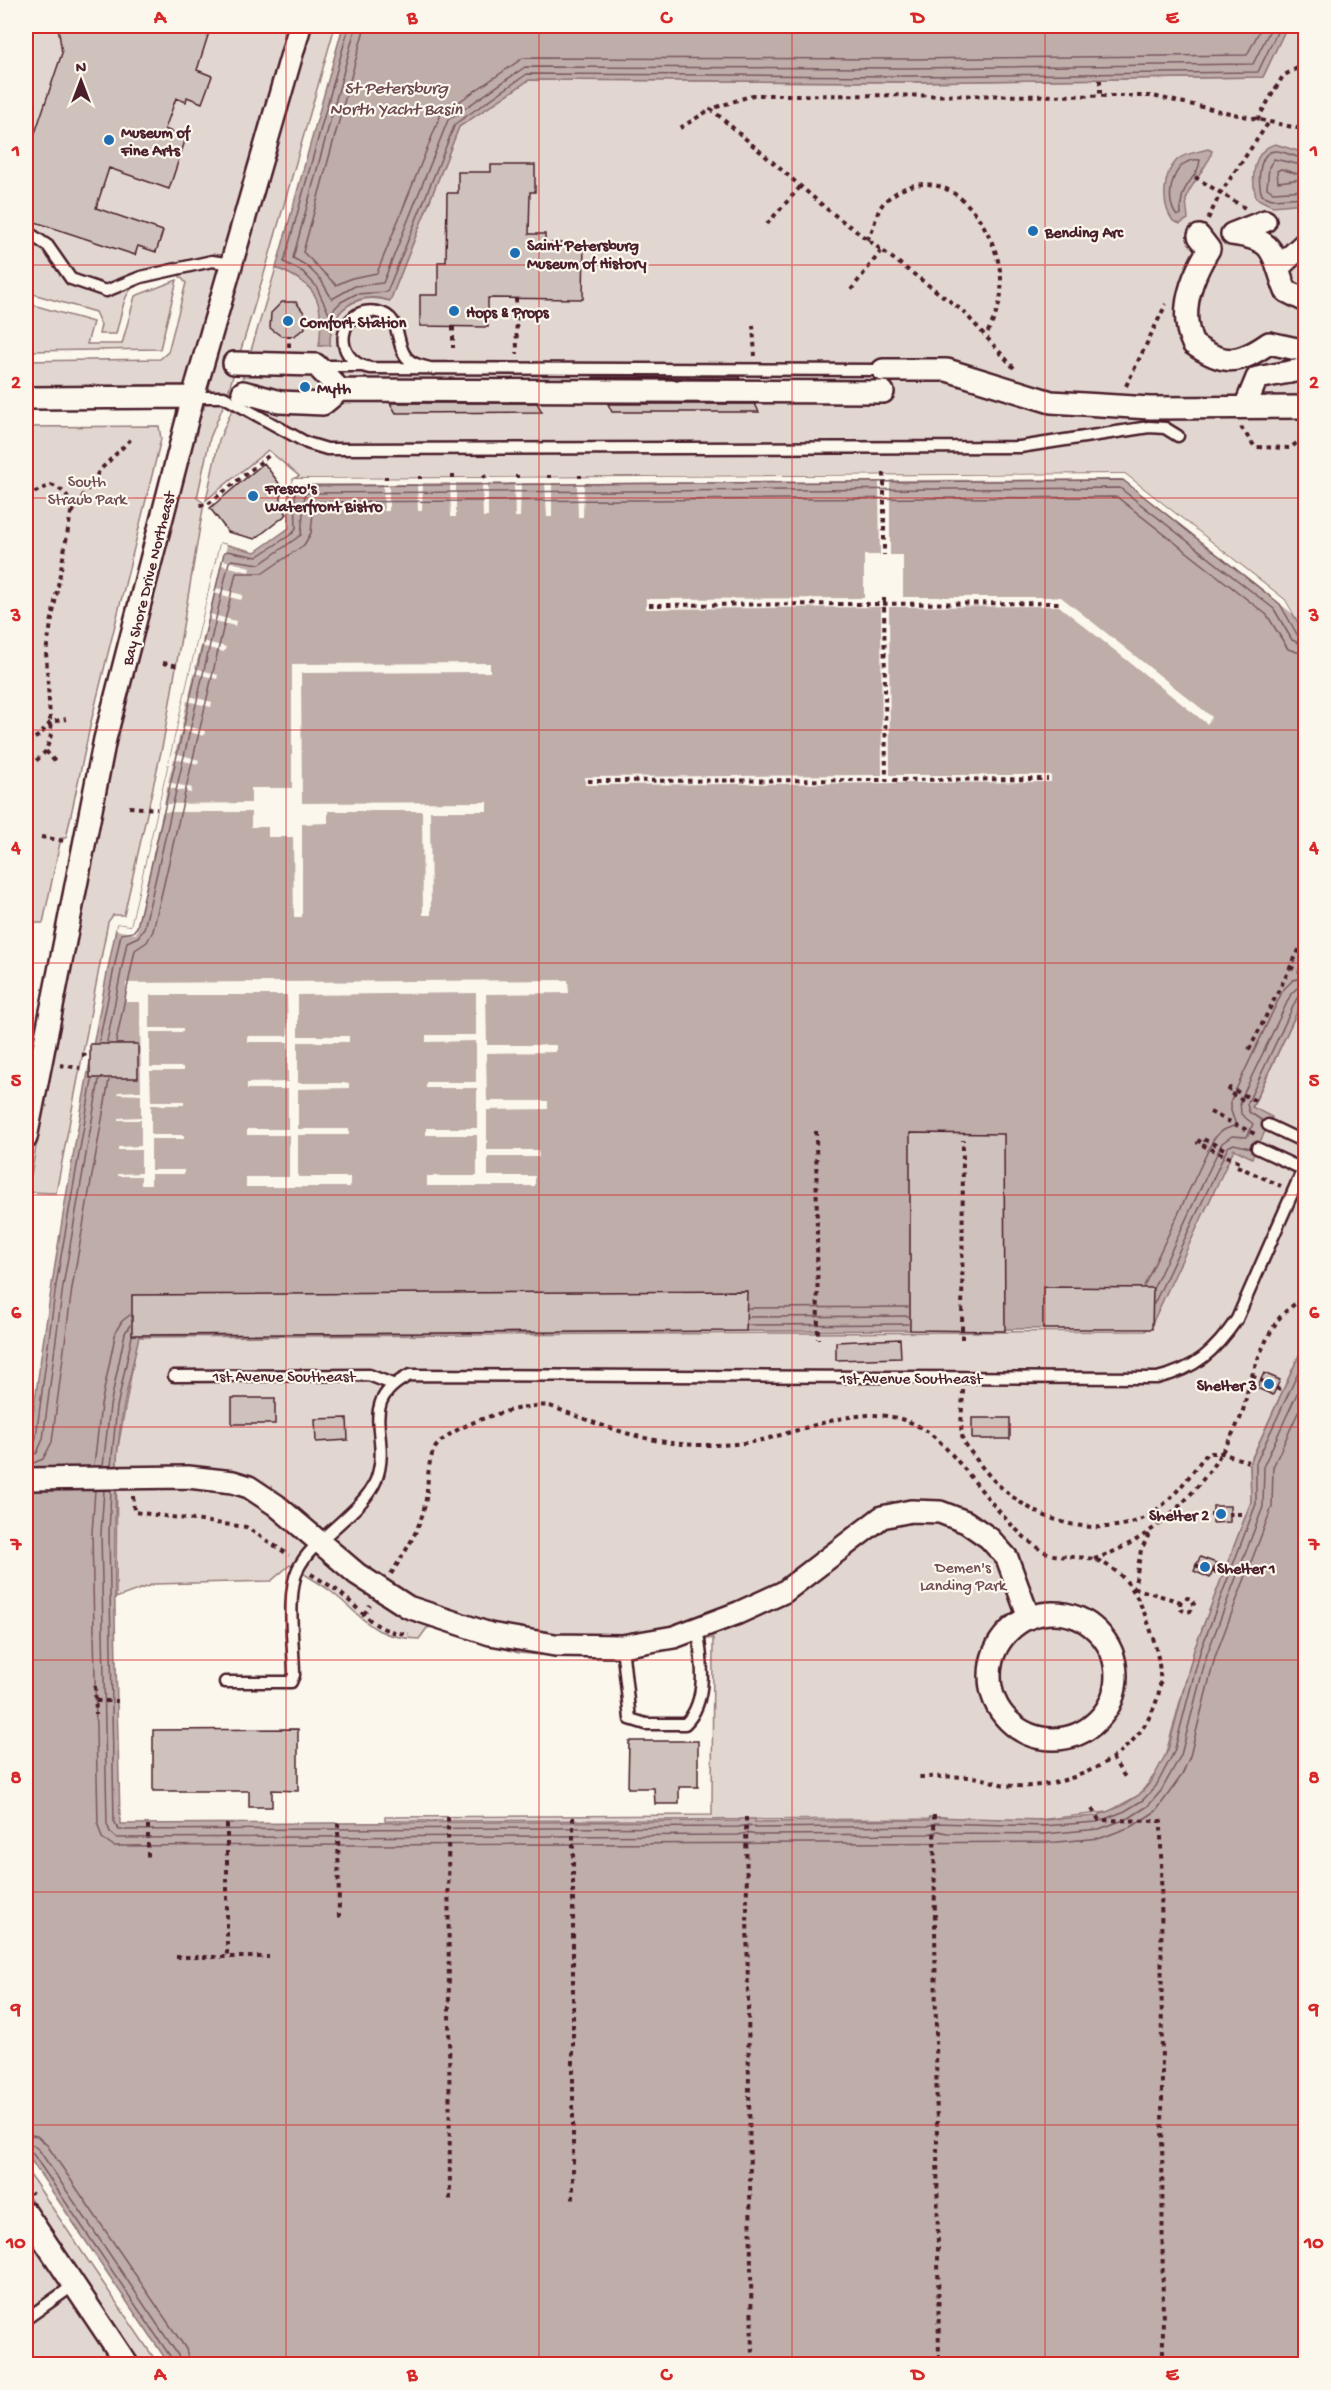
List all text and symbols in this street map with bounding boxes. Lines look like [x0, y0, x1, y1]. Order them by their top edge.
text: A [153, 8, 168, 31]
text: B [406, 8, 418, 31]
text: C [660, 8, 674, 31]
text: D [909, 8, 925, 31]
text: E [1166, 8, 1180, 31]
north arrow [51, 51, 111, 111]
text: N [76, 60, 87, 79]
water label: St Petersburg North Yacht Basin [330, 79, 463, 121]
place label: Museum of Fine Arts [120, 124, 192, 162]
marker: Museum of Fine Arts [102, 133, 116, 147]
text: 1 [11, 141, 20, 164]
text: 1 [1309, 141, 1318, 164]
marker: Bending Arc [1026, 224, 1040, 238]
place label: Bending Arc [1044, 225, 1124, 244]
place label: Saint Petersburg Museum of History [527, 238, 646, 275]
marker: Saint Petersburg Museum of History [508, 246, 522, 260]
marker: Hops & Props [447, 304, 461, 318]
place label: Hops & Props [466, 305, 550, 324]
marker: Comfort Station [281, 314, 295, 328]
place label: Comfort Station [299, 314, 407, 334]
text: 2 [11, 373, 21, 396]
text: 2 [1309, 373, 1319, 396]
marker: Myth [298, 380, 312, 394]
place label: Myth [317, 381, 352, 400]
park label: South Straub Park [48, 474, 128, 511]
place label: Fresco's Waterfront Bistro [264, 481, 383, 518]
street label: Bay Shore Drive Northeast [119, 489, 182, 669]
marker: Fresco's Waterfront Bistro [246, 489, 260, 503]
text: 3 [10, 606, 21, 629]
text: 3 [1308, 606, 1319, 629]
text: 4 [10, 838, 21, 861]
text: 4 [1308, 838, 1319, 861]
text: 5 [11, 1071, 22, 1094]
text: 5 [1309, 1071, 1320, 1094]
text: 6 [11, 1303, 22, 1326]
text: 6 [1309, 1303, 1320, 1326]
street label: 1st Avenue Southeast [212, 1369, 357, 1388]
street label: 1st Avenue Southeast [839, 1371, 984, 1390]
marker: Shelter 3 [1262, 1377, 1276, 1391]
place label: Shelter 3 [1197, 1378, 1257, 1397]
marker: Shelter 2 [1214, 1507, 1228, 1521]
place label: Shelter 2 [1149, 1508, 1209, 1527]
text: 7 [10, 1535, 23, 1558]
text: 7 [1308, 1535, 1321, 1558]
park label: Demen's Landing Park [920, 1560, 1008, 1597]
marker: Shelter 1 [1198, 1560, 1212, 1574]
place label: Shelter 1 [1217, 1561, 1276, 1580]
text: 8 [11, 1768, 22, 1791]
text: 8 [1309, 1768, 1320, 1791]
text: 9 [10, 2000, 21, 2023]
text: 9 [1308, 2000, 1319, 2023]
text: 10 [5, 2233, 26, 2256]
text: 10 [1303, 2233, 1324, 2256]
text: A [153, 2365, 168, 2388]
text: B [406, 2365, 418, 2388]
text: C [660, 2365, 674, 2388]
text: D [909, 2365, 925, 2388]
text: E [1166, 2365, 1180, 2388]

